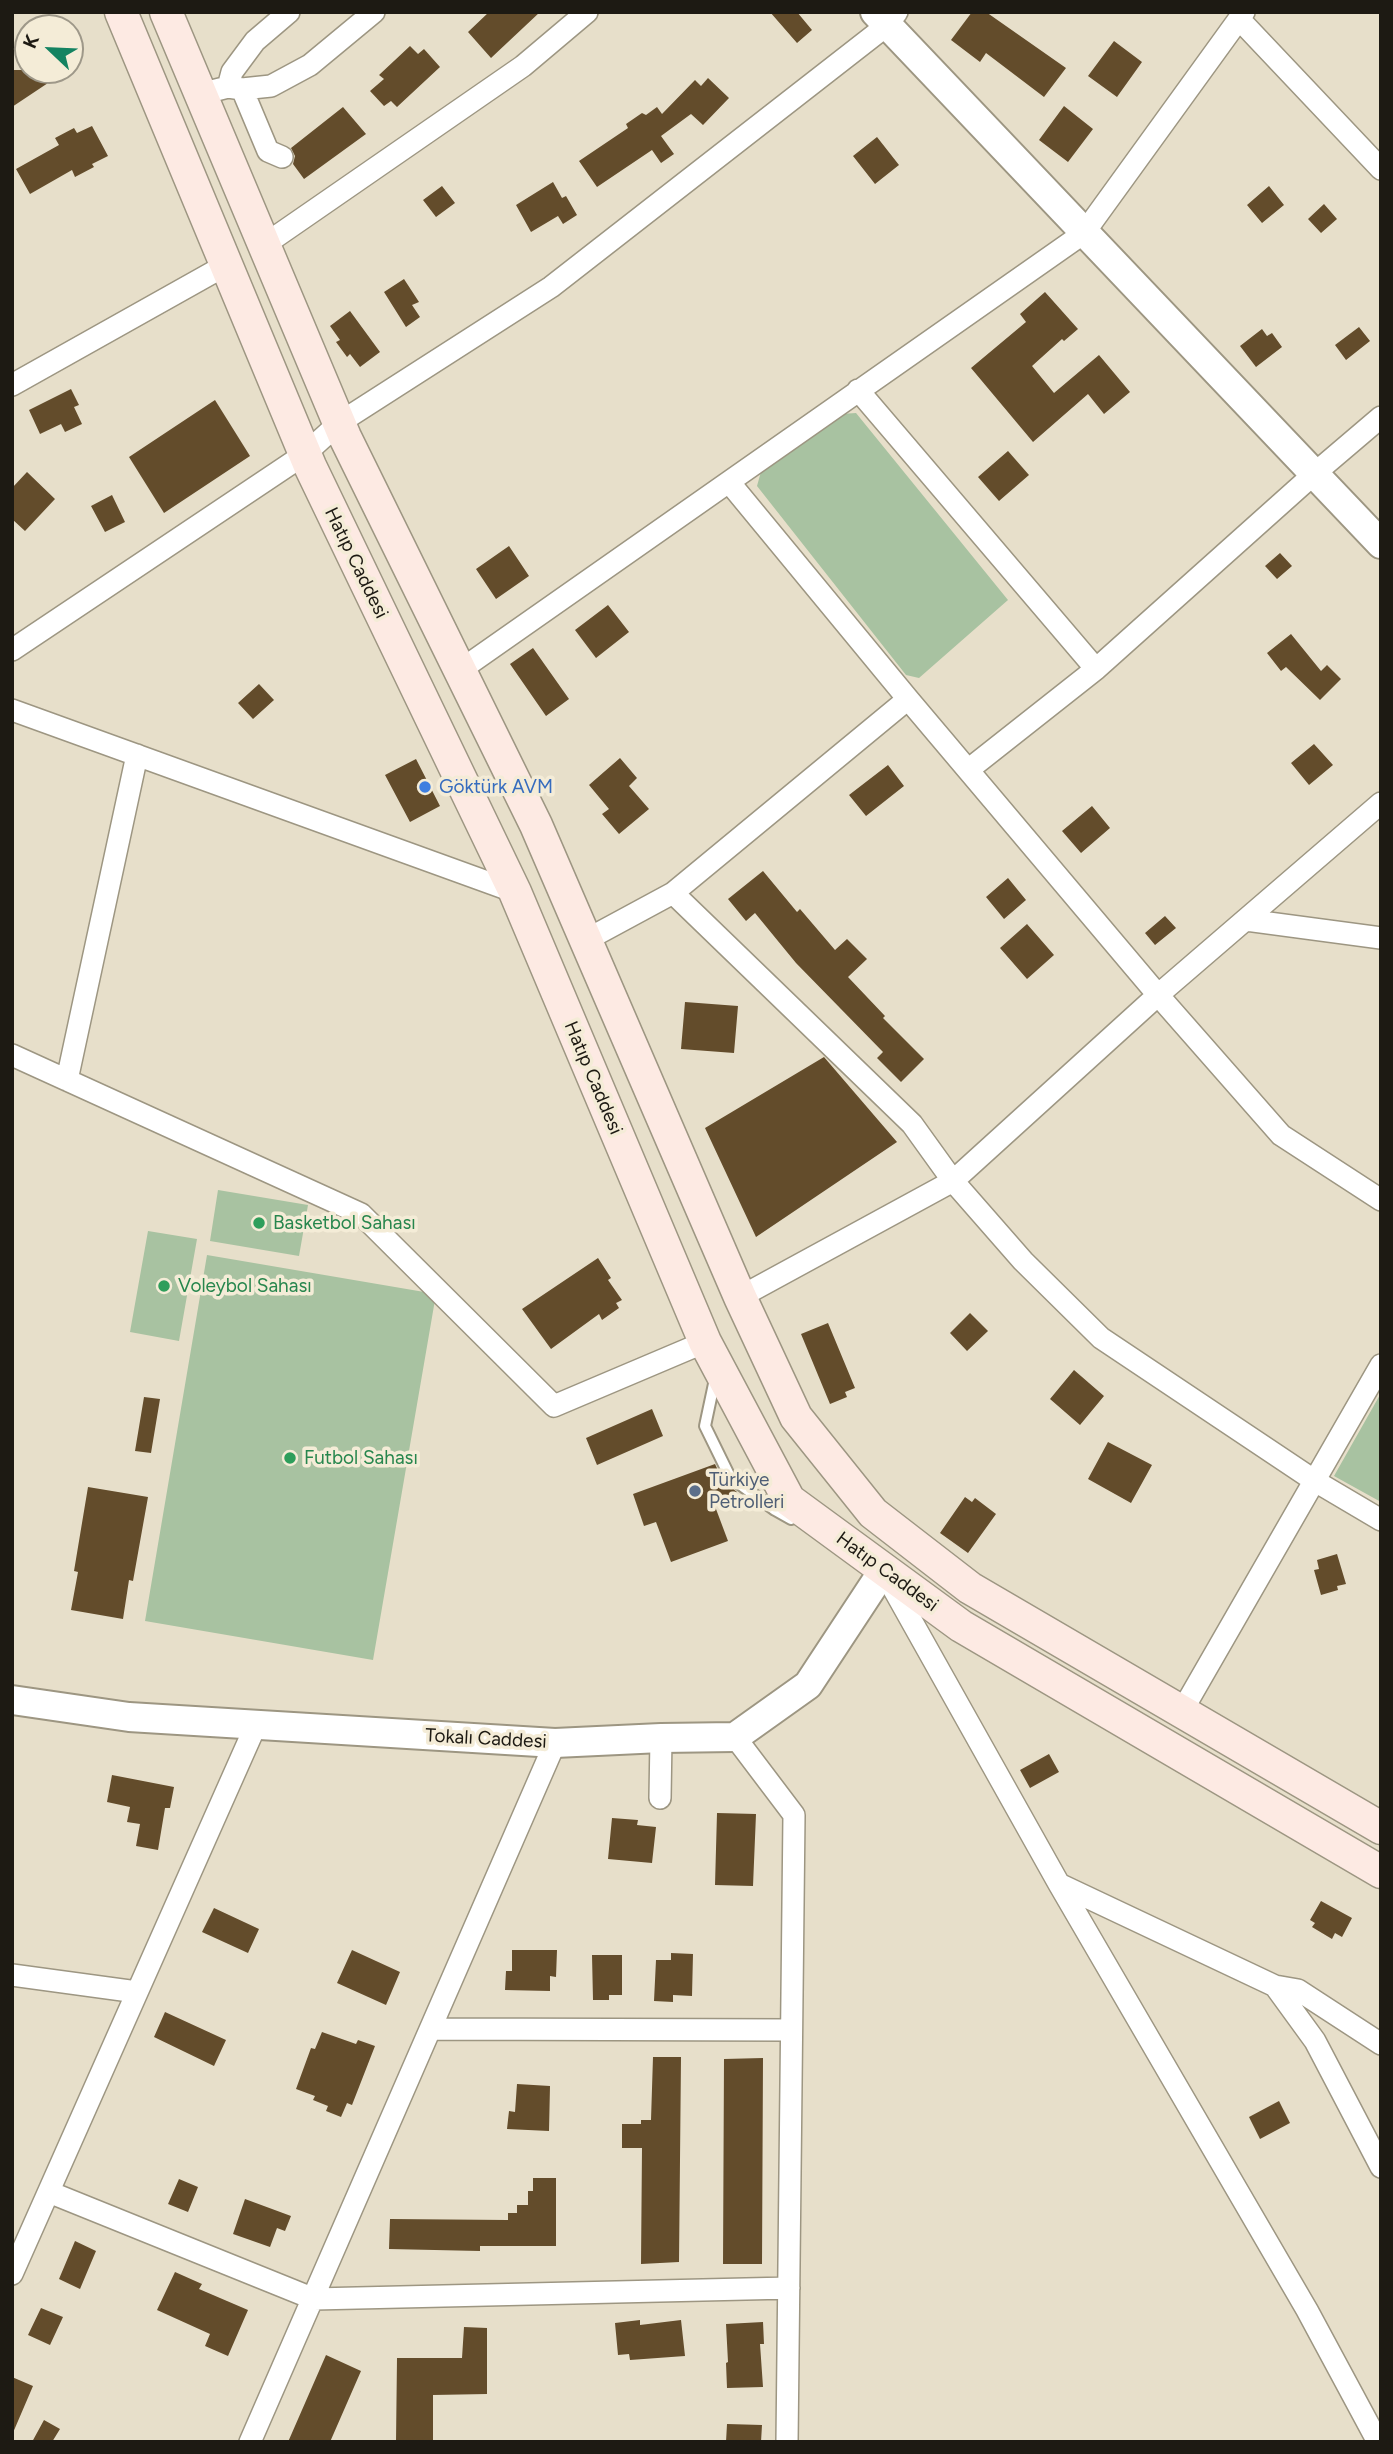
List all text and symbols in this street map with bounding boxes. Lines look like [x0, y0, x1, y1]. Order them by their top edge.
north arrow [14, 14, 84, 84]
text: K [18, 31, 44, 52]
street label: Hatıp Caddesi [319, 504, 393, 622]
place label: Göktürk AVM [439, 776, 553, 798]
marker: Göktürk AVM [417, 779, 433, 795]
street label: Hatıp Caddesi [559, 1018, 627, 1138]
place label: Basketbol Sahası [273, 1212, 416, 1234]
marker: Basketbol Sahası [251, 1215, 267, 1231]
place label: Voleybol Sahası [178, 1275, 312, 1297]
marker: Voleybol Sahası [156, 1278, 172, 1294]
place label: Futbol Sahası [304, 1447, 418, 1469]
marker: Futbol Sahası [282, 1450, 298, 1466]
place label: Türkiye Petrolleri [709, 1469, 784, 1513]
marker: Türkiye Petrolleri [687, 1483, 703, 1499]
street label: Hatıp Caddesi [831, 1527, 943, 1617]
street label: Tokalı Caddesi [425, 1724, 547, 1754]

